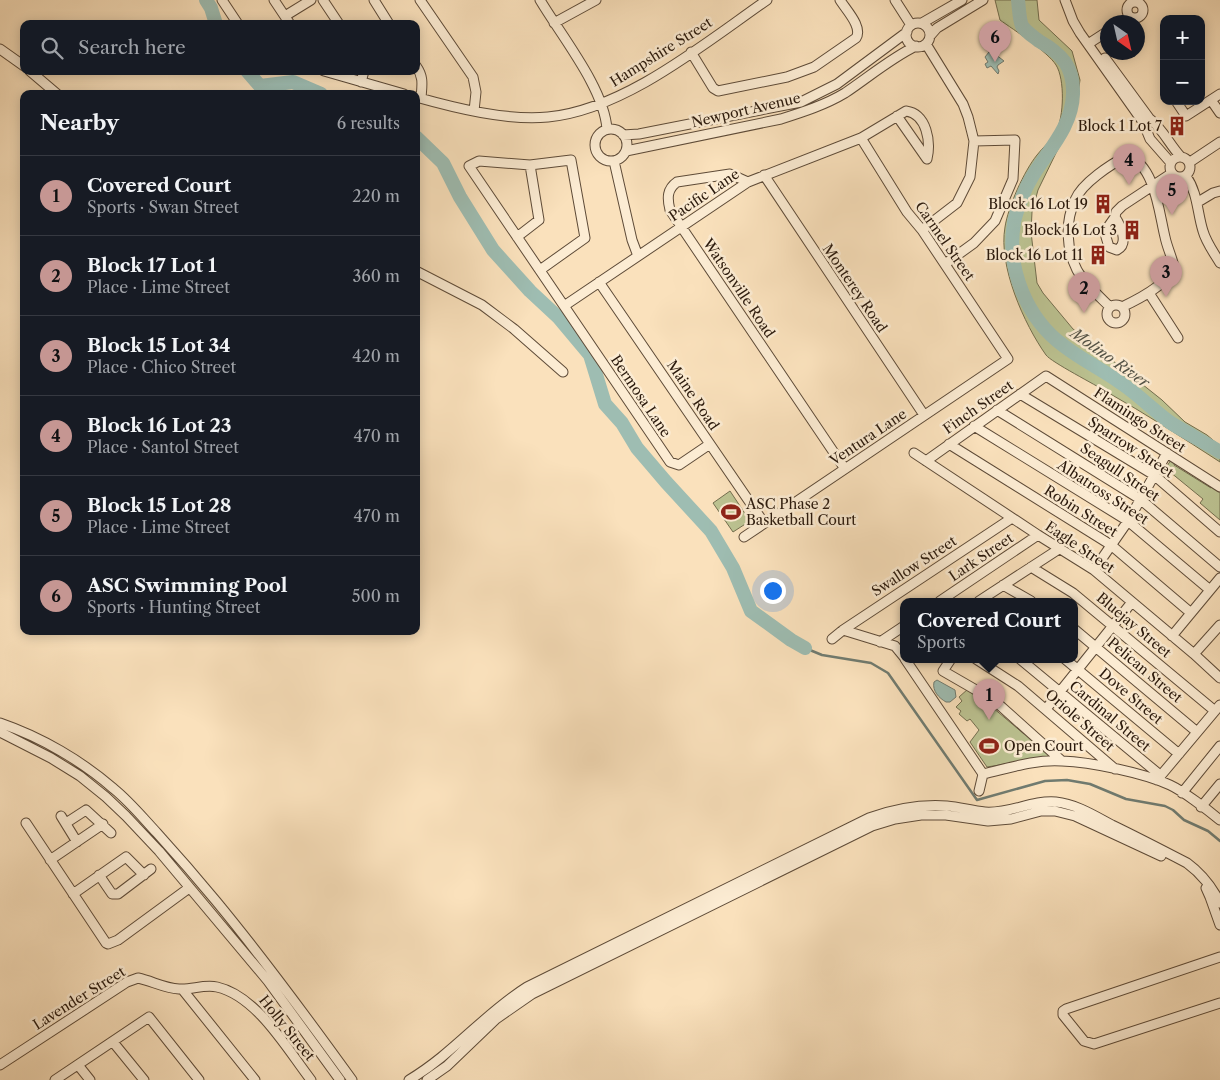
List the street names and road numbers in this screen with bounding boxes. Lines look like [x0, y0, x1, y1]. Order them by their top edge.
street label: Hampshire Street [607, 13, 715, 91]
street label: Newport Avenue [690, 89, 802, 131]
street label: Pacific Lane [665, 165, 743, 225]
street label: Carmel Street [911, 198, 979, 284]
street label: Watsonville Road [699, 234, 779, 341]
street label: Monterey Road [819, 240, 891, 336]
street label: Bermosa Lane [607, 351, 675, 441]
street label: Maine Road [663, 357, 723, 434]
street label: Finch Street [939, 376, 1017, 438]
street label: Flamingo Street [1091, 384, 1189, 456]
street label: Ventura Lane [825, 405, 910, 470]
street label: Sparrow Street [1085, 413, 1177, 481]
street label: Seagull Street [1077, 439, 1163, 505]
street label: Albatross Street [1053, 455, 1152, 528]
street label: Robin Street [1041, 481, 1121, 541]
street label: Eagle Street [1042, 517, 1118, 577]
street label: Lark Street [945, 529, 1017, 585]
street label: Swallow Street [868, 532, 960, 600]
street label: Bluejay Street [1093, 589, 1175, 662]
street label: Pelican Street [1104, 634, 1186, 707]
street label: Dove Street [1095, 664, 1167, 728]
street label: Cardinal Street [1066, 677, 1154, 755]
street label: Oriole Street [1042, 685, 1118, 755]
street label: Lavender Street [30, 962, 128, 1034]
street label: Holly Street [255, 992, 319, 1064]

